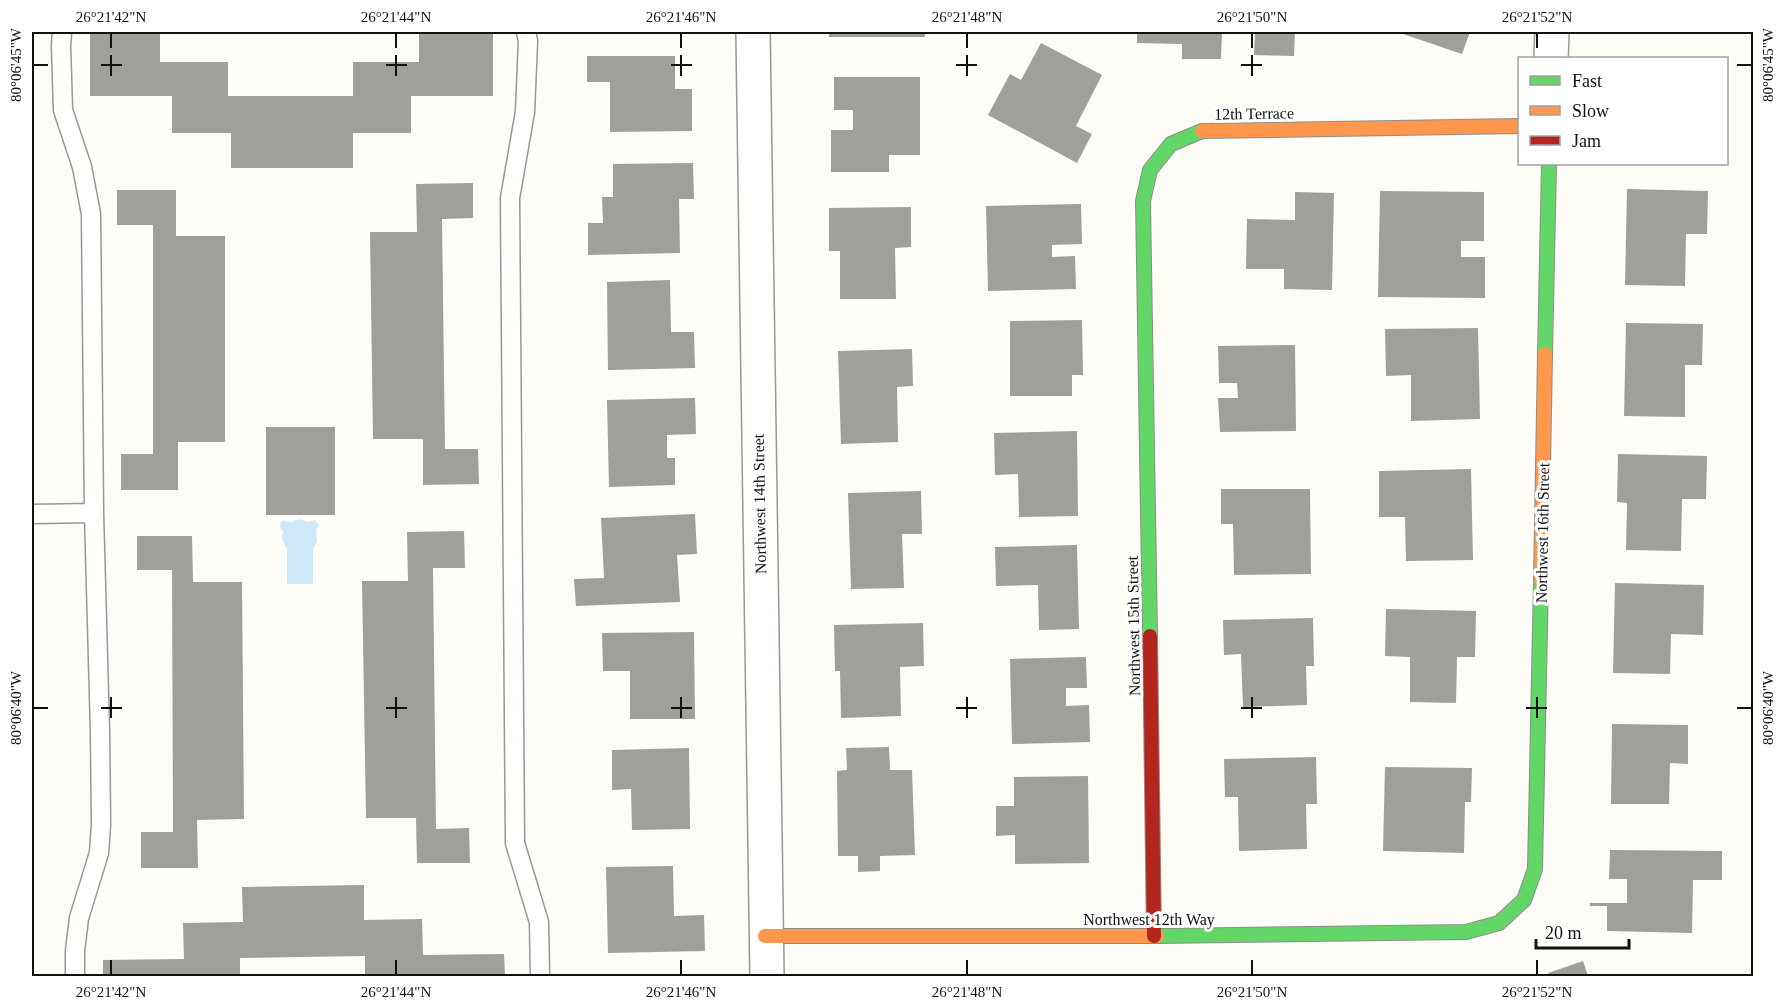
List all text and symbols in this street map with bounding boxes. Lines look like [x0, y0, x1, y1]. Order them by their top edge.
text: 26°21'42"N [76, 9, 146, 25]
text: 26°21'44"N [361, 9, 431, 25]
text: 26°21'46"N [646, 9, 716, 25]
text: 26°21'48"N [932, 9, 1002, 25]
text: 26°21'50"N [1217, 9, 1287, 25]
text: 26°21'52"N [1502, 9, 1572, 25]
text: 80°06'45"W [8, 27, 24, 102]
text: 80°06'45"W [1760, 27, 1776, 102]
legend [1518, 57, 1728, 165]
text: Fast [1572, 71, 1602, 91]
text: Slow [1572, 101, 1609, 121]
street label: 12th Terrace [1214, 104, 1294, 123]
text: Jam [1572, 131, 1601, 151]
street label: Northwest 14th Street [750, 433, 769, 574]
street label: Northwest 16th Street [1533, 462, 1552, 603]
street label: Northwest 15th Street [1124, 555, 1143, 696]
text: 80°06'40"W [8, 670, 24, 745]
text: 80°06'40"W [1760, 670, 1776, 745]
street label: Northwest 12th Way [1083, 911, 1215, 929]
scale bar [1536, 912, 1629, 950]
text: 20 m [1545, 923, 1582, 943]
text: 26°21'42"N [76, 984, 146, 1000]
text: 26°21'44"N [361, 984, 431, 1000]
text: 26°21'46"N [646, 984, 716, 1000]
text: 26°21'48"N [932, 984, 1002, 1000]
text: 26°21'50"N [1217, 984, 1287, 1000]
text: 26°21'52"N [1502, 984, 1572, 1000]

